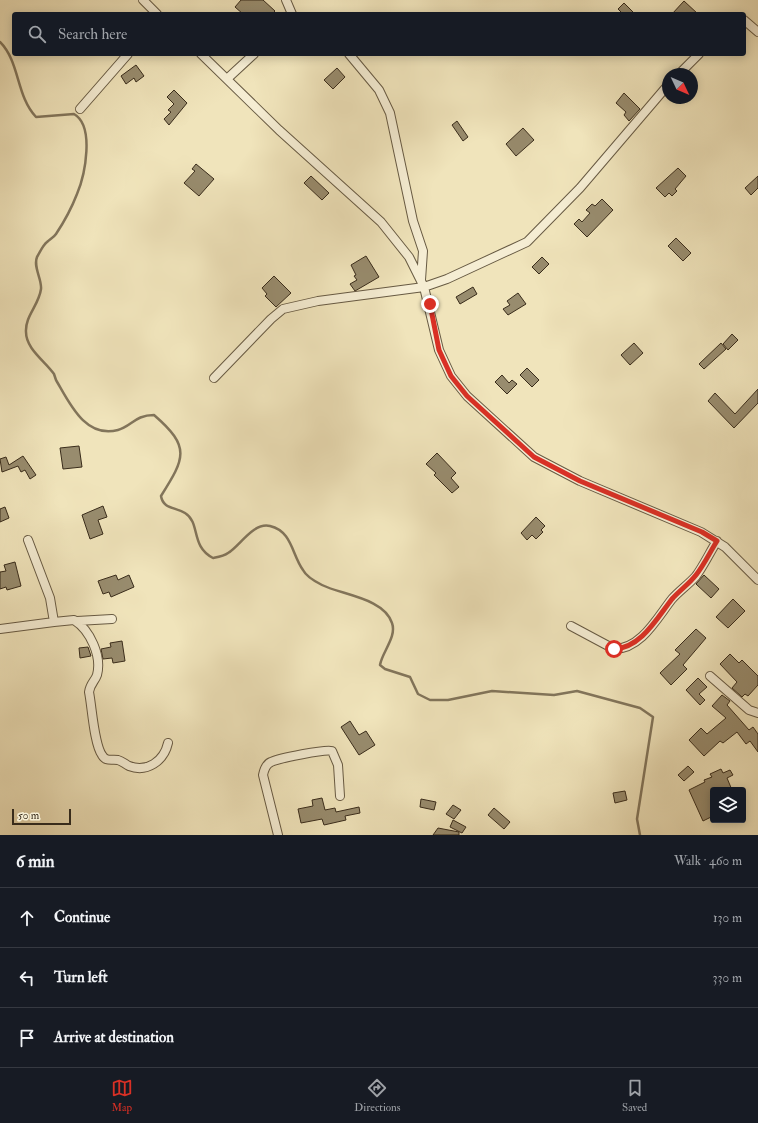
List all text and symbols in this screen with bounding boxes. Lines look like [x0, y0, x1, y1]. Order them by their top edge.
search box [12, 12, 746, 56]
icon: search [26, 23, 48, 45]
text: Search here [58, 25, 127, 44]
north arrow [662, 68, 698, 104]
route end [421, 295, 439, 313]
route start [605, 640, 623, 658]
map controls [710, 787, 746, 823]
button: layers [710, 787, 746, 823]
scale bar [12, 807, 71, 826]
text: 50 m [18, 809, 39, 822]
text: 6 min [16, 851, 55, 872]
text: Walk · 460 m [674, 853, 742, 869]
icon: ahead [16, 907, 38, 929]
text: Continue [54, 908, 110, 927]
text: 130 m [713, 910, 742, 926]
icon: left [16, 967, 38, 989]
text: Turn left [54, 968, 108, 987]
text: 330 m [713, 970, 742, 986]
icon: arrive [16, 1027, 38, 1049]
text: Arrive at destination [54, 1028, 174, 1047]
tab: Map [111, 1077, 133, 1114]
tab: Directions [354, 1077, 401, 1114]
tab: Saved [622, 1077, 647, 1114]

